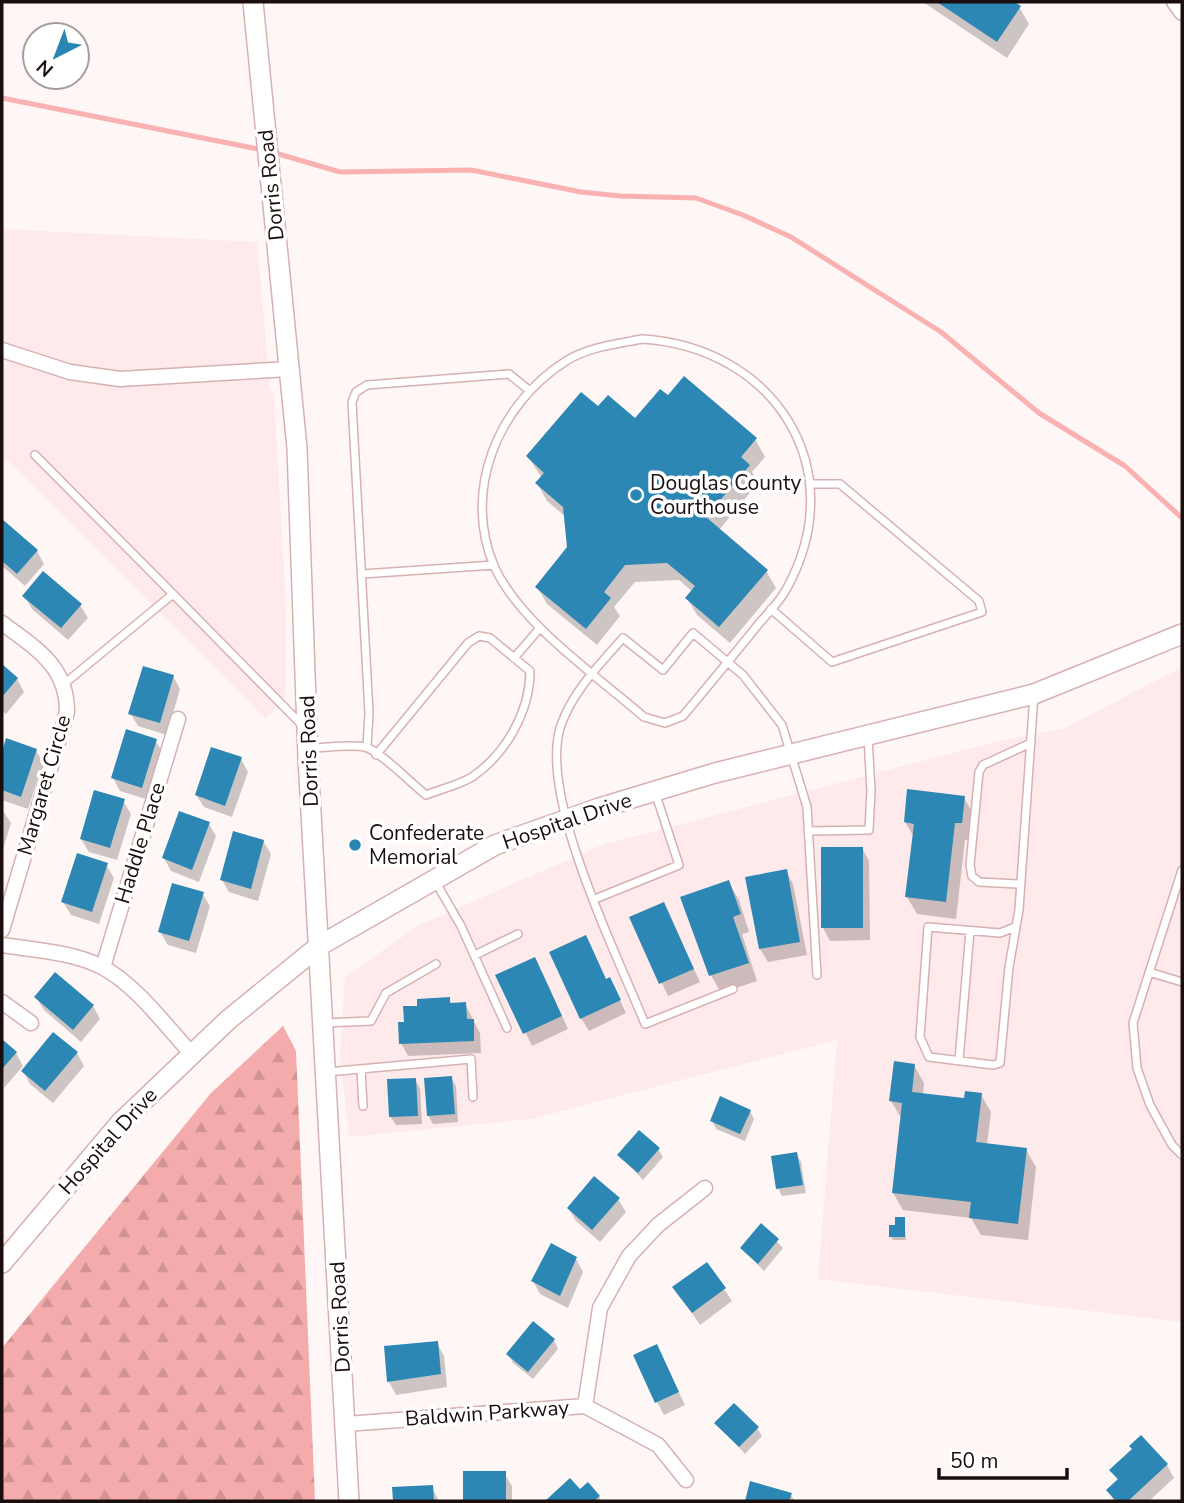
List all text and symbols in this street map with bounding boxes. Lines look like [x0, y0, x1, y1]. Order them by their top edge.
north arrow [21, 21, 91, 91]
text: N [31, 53, 59, 82]
street label: Dorris Road [251, 128, 291, 242]
place label: Douglas County Courthouse [650, 469, 801, 521]
marker: Douglas County Courthouse [628, 487, 644, 503]
street label: Dorris Road [293, 695, 325, 807]
street label: Margaret Circle [11, 712, 77, 858]
street label: Haddle Place [108, 779, 172, 907]
street label: Hospital Drive [499, 786, 635, 856]
place label: Confederate Memorial [369, 819, 484, 871]
marker: Confederate Memorial [347, 837, 363, 853]
street label: Hospital Drive [53, 1082, 163, 1200]
street label: Dorris Road [323, 1261, 357, 1373]
street label: Baldwin Parkway [404, 1393, 570, 1433]
scale bar [939, 1436, 1067, 1480]
text: 50 m [950, 1447, 999, 1475]

